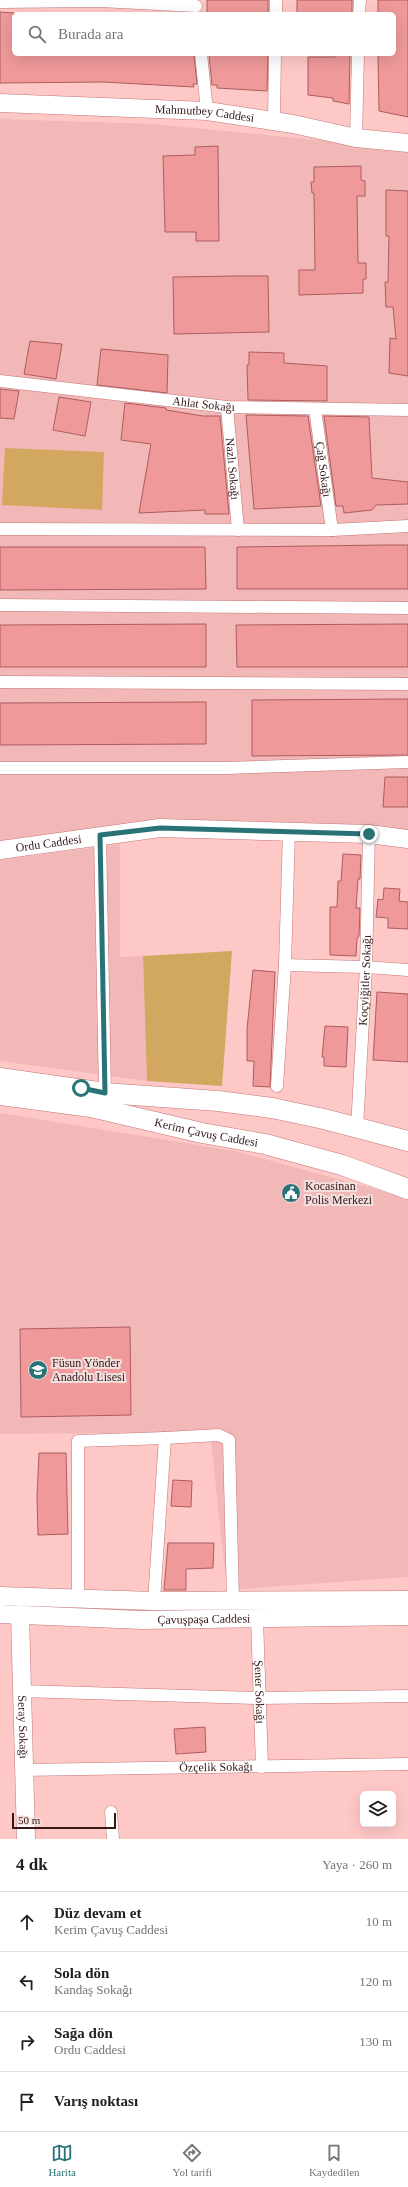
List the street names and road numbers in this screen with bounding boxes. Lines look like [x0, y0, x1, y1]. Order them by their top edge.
street label: Mahmutbey Caddesi [155, 102, 256, 125]
street label: Ahlat Sokağı [172, 394, 236, 414]
street label: Nazlı Sokağı [223, 437, 242, 501]
street label: Çağ Sokağı [313, 441, 334, 499]
street label: Ordu Caddesi [15, 832, 83, 855]
street label: Koçyiğitler Sokağı [356, 934, 374, 1026]
street label: Kerim Çavuş Caddesi [153, 1115, 260, 1150]
street label: Çavuşpaşa Caddesi [157, 1611, 251, 1627]
street label: Şener Sokağı [251, 1660, 268, 1725]
street label: Seray Sokağı [15, 1695, 31, 1760]
street label: Özçelik Sokağı [179, 1759, 254, 1775]

